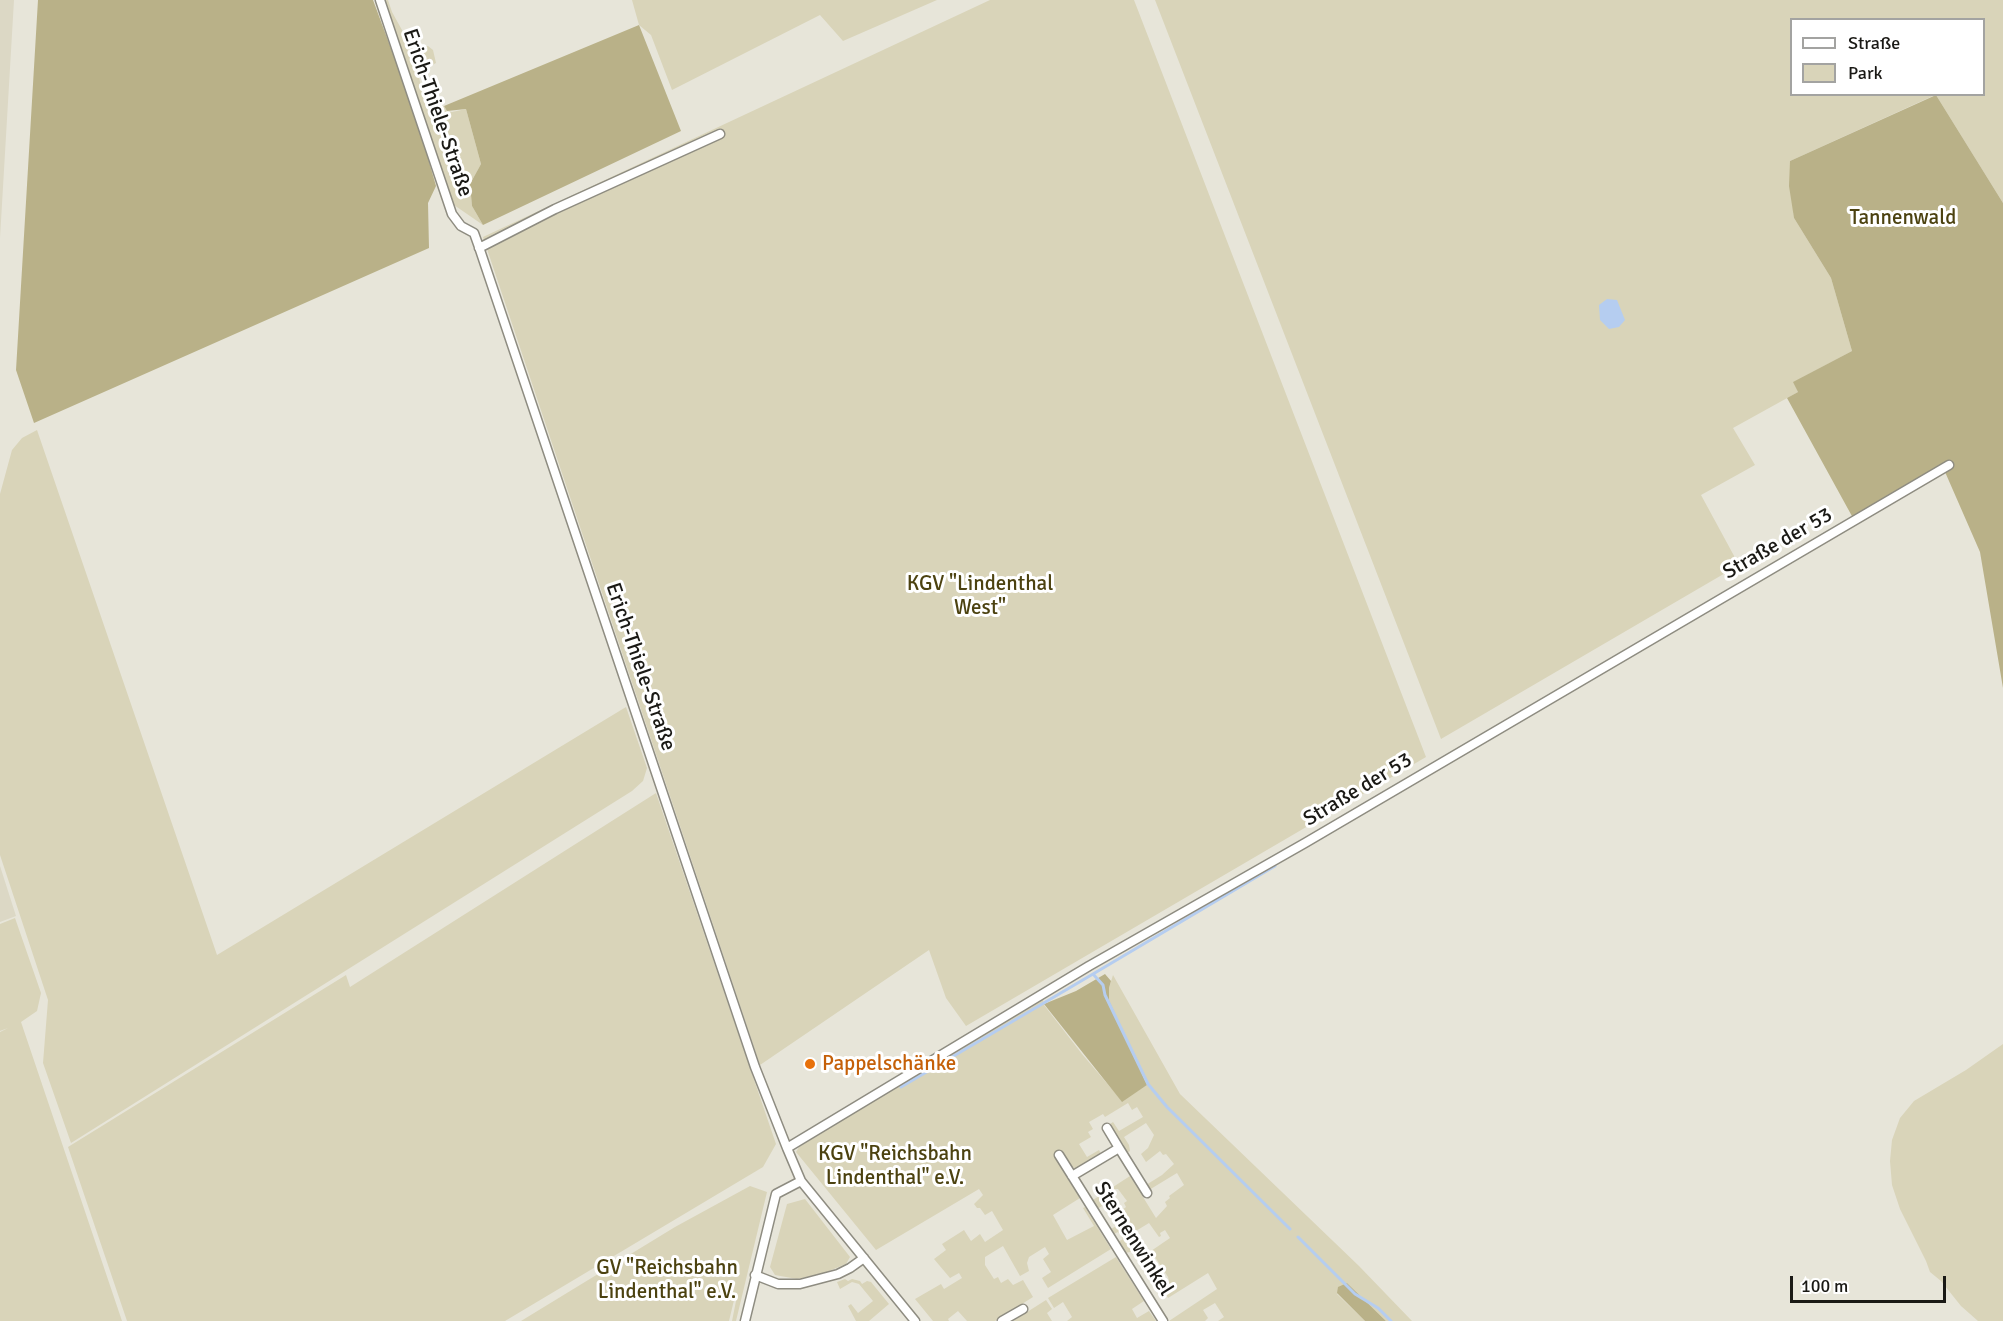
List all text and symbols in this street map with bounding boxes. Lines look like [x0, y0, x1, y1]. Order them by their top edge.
legend [1790, 18, 1985, 96]
street label: Erich-Thiele-Straße [396, 26, 478, 200]
text: Straße [1848, 32, 1900, 54]
text: Park [1848, 62, 1883, 84]
park label: Tannenwald [1850, 205, 1956, 231]
street label: Straße der 53 [1719, 503, 1837, 585]
park label: KGV "Lindenthal West" [907, 571, 1053, 621]
street label: Erich-Thiele-Straße [599, 580, 681, 754]
street label: Straße der 53 [1299, 748, 1417, 832]
place label: Pappelschänke [822, 1051, 956, 1077]
marker: Pappelschänke [803, 1057, 817, 1071]
park label: KGV "Reichsbahn Lindenthal" e.V. [818, 1141, 972, 1191]
street label: Sternenwinkel [1088, 1177, 1178, 1301]
park label: GV "Reichsbahn Lindenthal" e.V. [596, 1255, 738, 1305]
scale bar [1793, 1264, 1949, 1302]
text: 100 m [1801, 1275, 1848, 1297]

